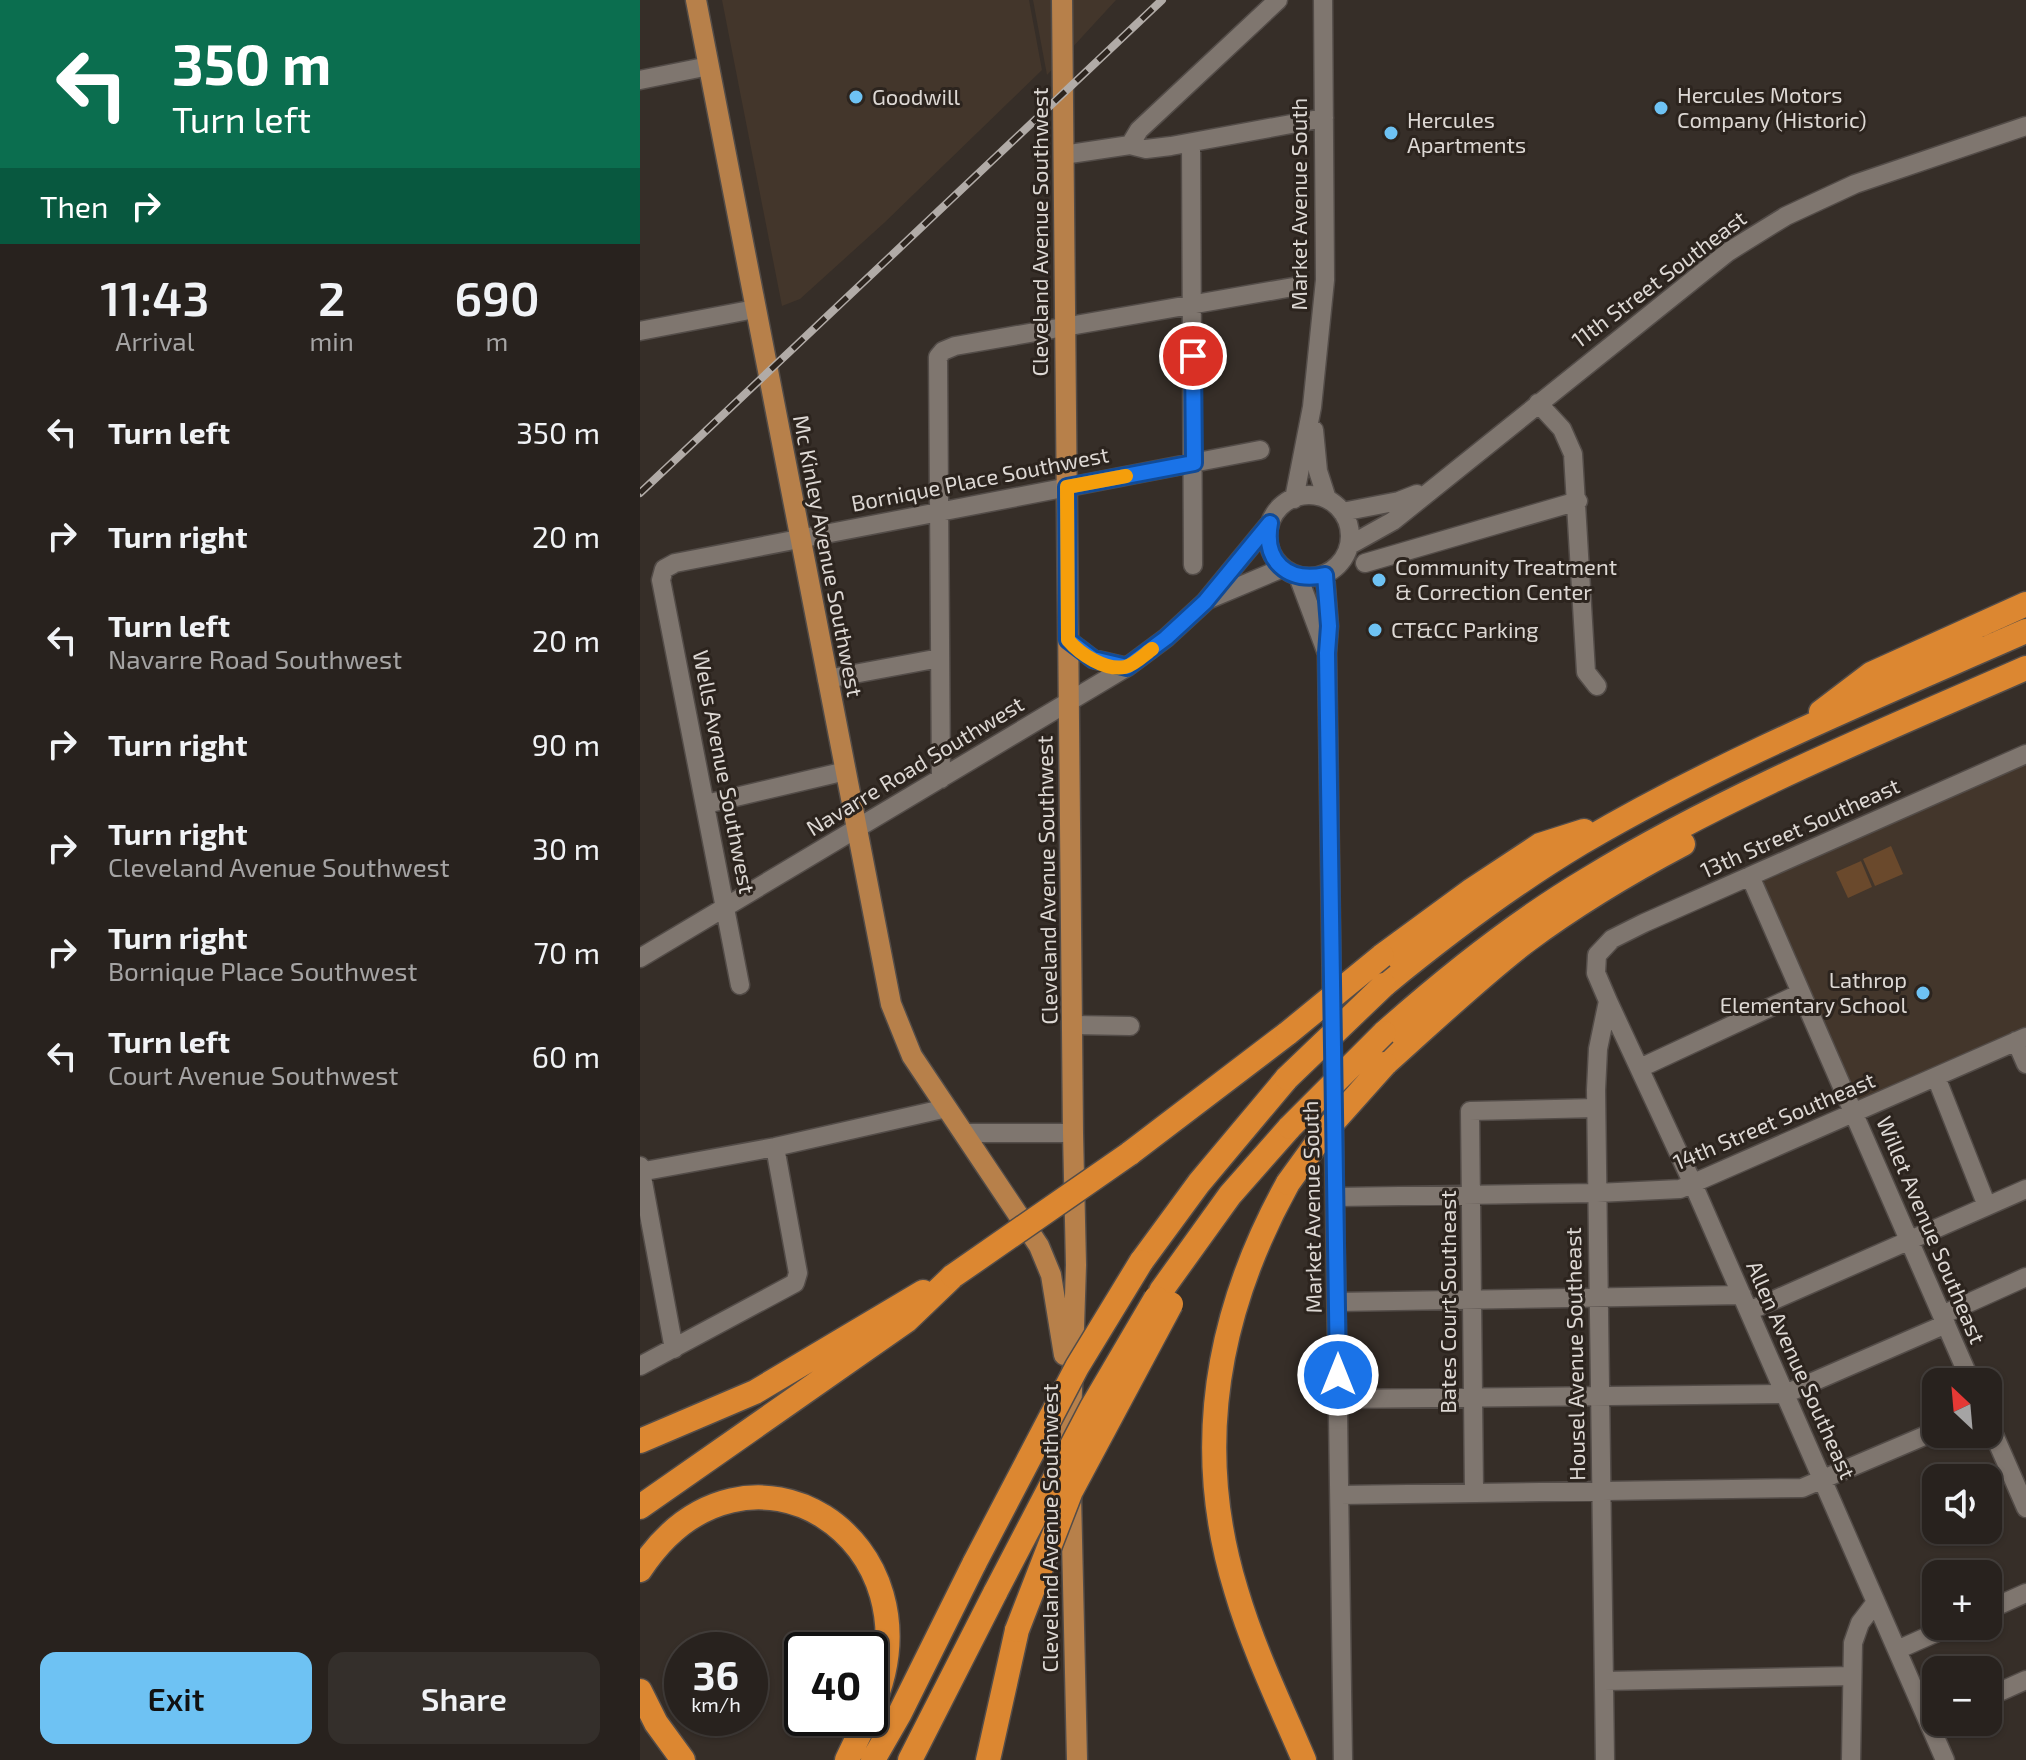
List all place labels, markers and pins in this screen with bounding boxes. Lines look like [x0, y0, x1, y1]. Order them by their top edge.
place label: Hercules Motors Company (Historic) [1677, 81, 1867, 132]
place label: Goodwill [872, 83, 961, 109]
marker: Goodwill [847, 88, 865, 106]
marker: Hercules Motors Company (Historic) [1652, 99, 1670, 117]
place label: Hercules Apartments [1407, 106, 1526, 157]
marker: Hercules Apartments [1382, 124, 1400, 142]
pin [1159, 322, 1227, 390]
place label: Community Treatment & Correction Center [1395, 553, 1617, 604]
marker: Community Treatment & Correction Center [1370, 571, 1388, 589]
place label: CT&CC Parking [1391, 616, 1539, 642]
marker: CT&CC Parking [1366, 621, 1384, 639]
place label: Lathrop Elementary School [1720, 966, 1907, 1017]
marker: Lathrop Elementary School [1914, 984, 1932, 1002]

